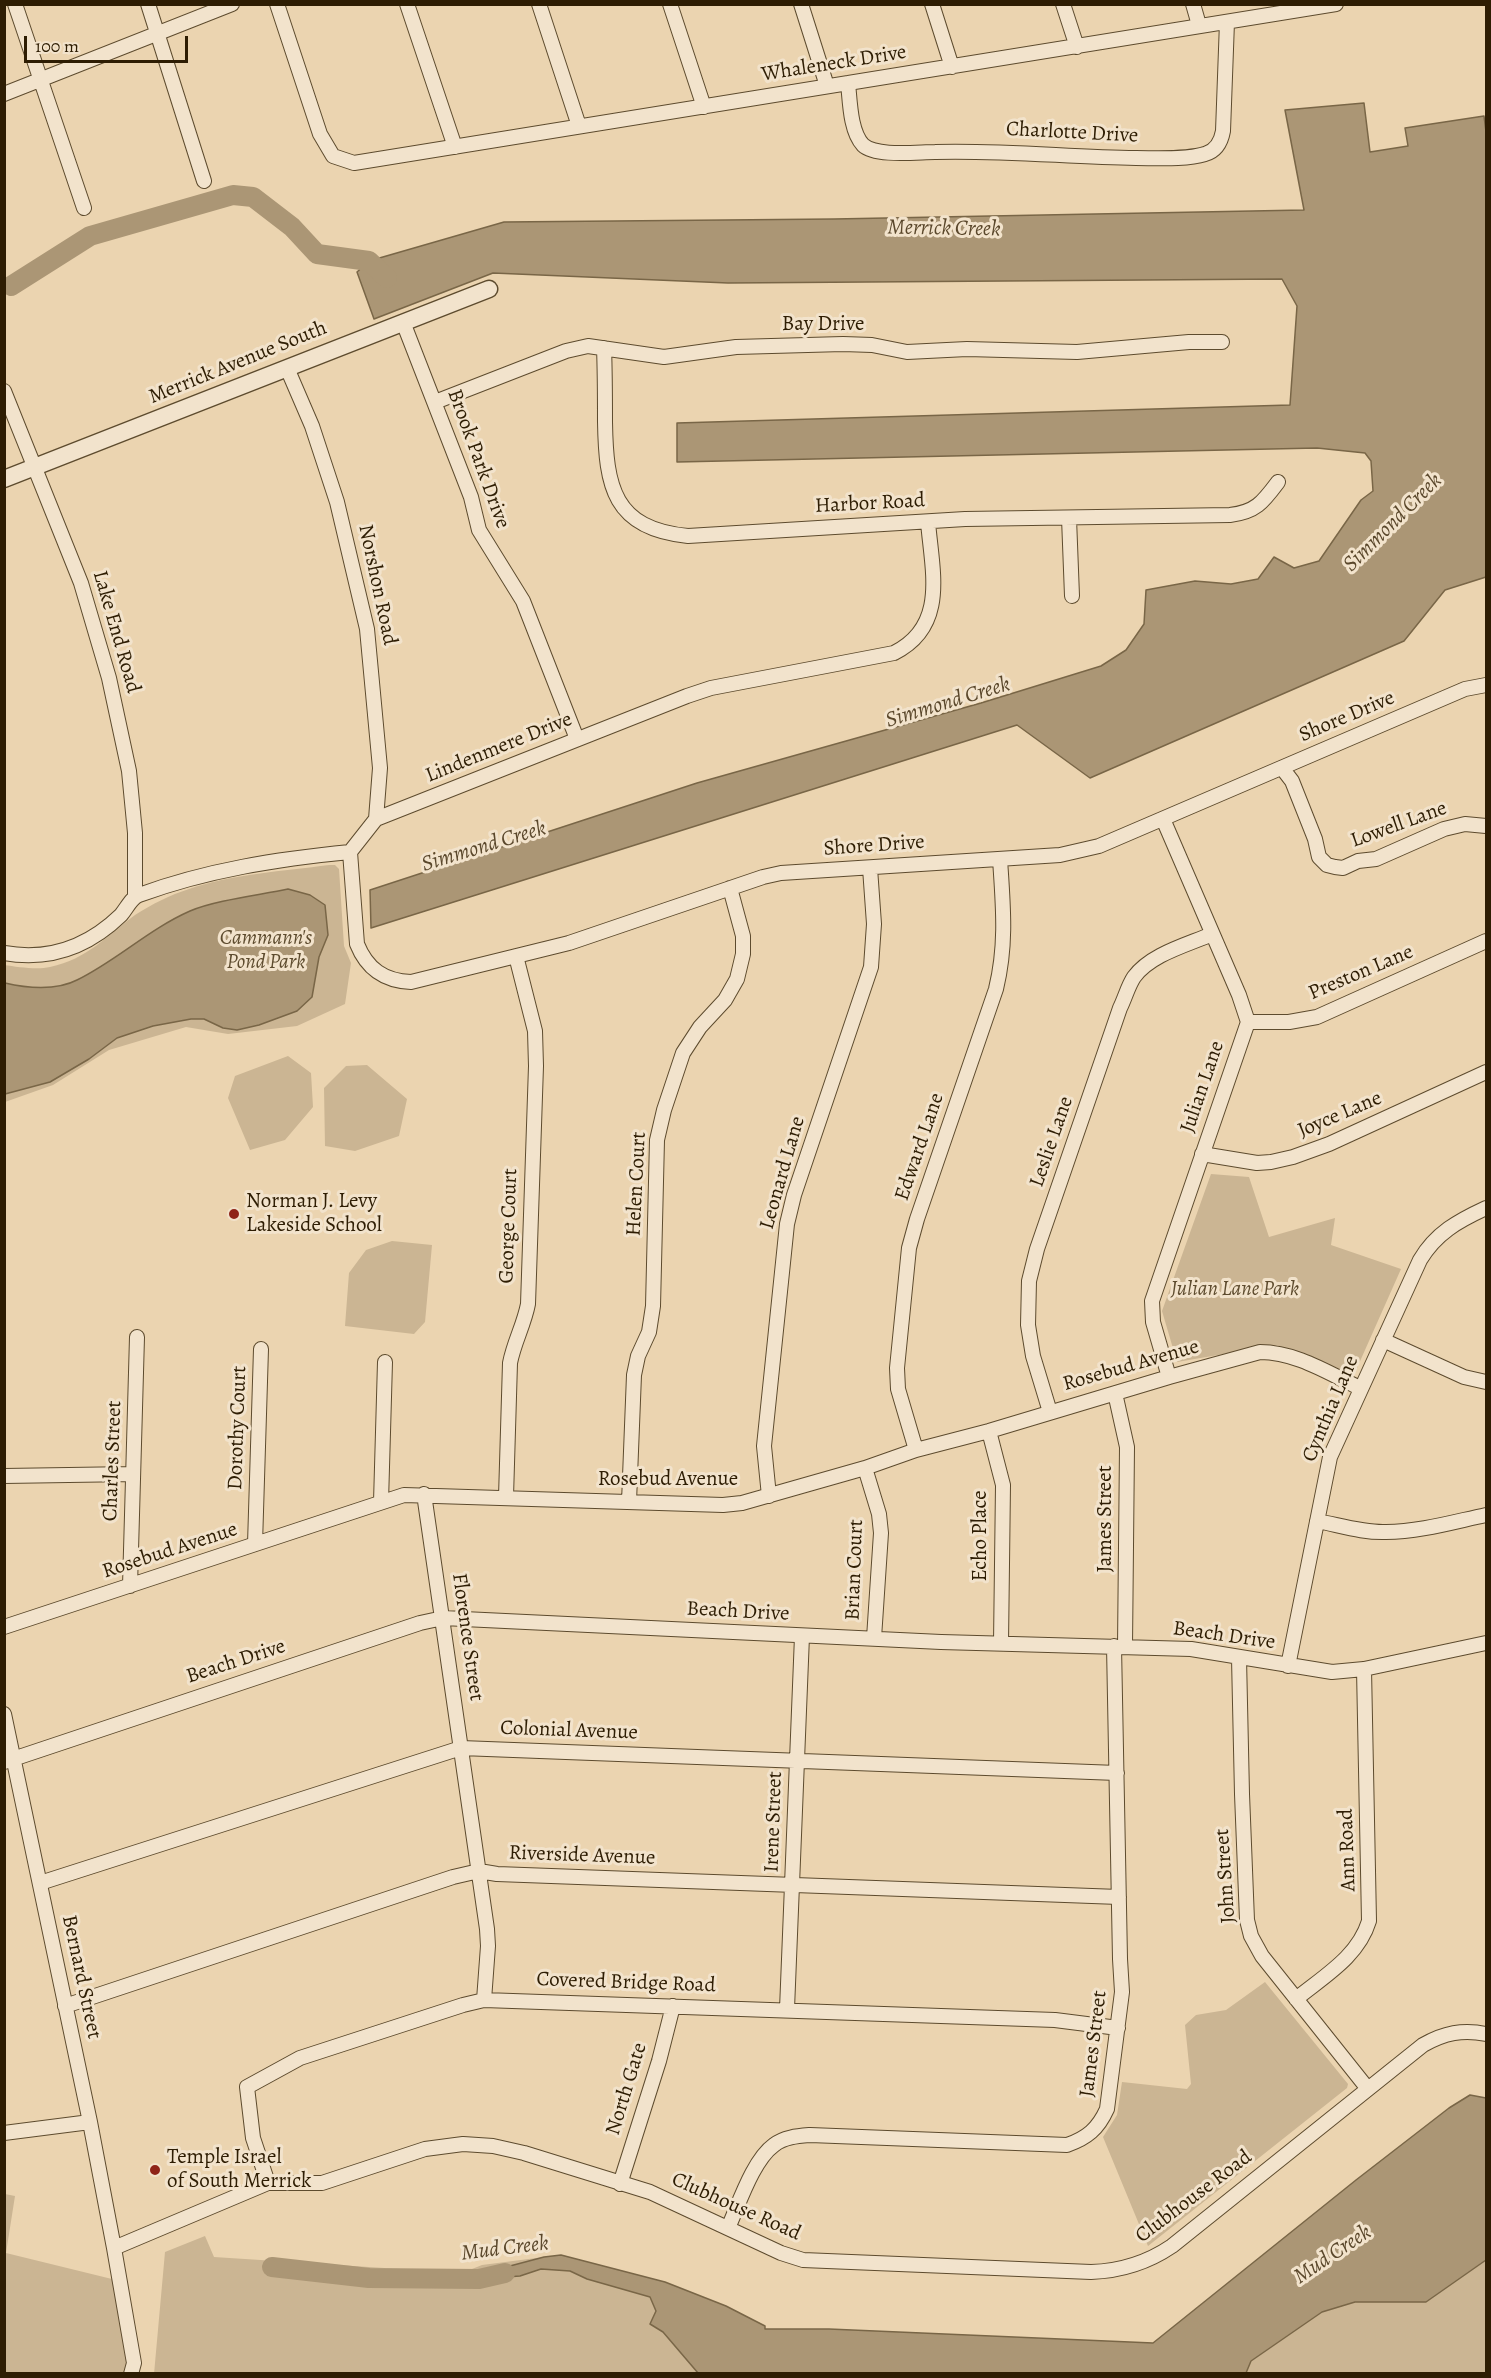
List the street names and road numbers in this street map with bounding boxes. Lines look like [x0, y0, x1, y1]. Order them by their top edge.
street label: Whaleneck Drive [760, 40, 908, 88]
street label: Charlotte Drive [1005, 117, 1139, 149]
street label: Bay Drive [782, 312, 864, 338]
street label: Merrick Avenue South [145, 316, 331, 410]
street label: Brook Park Drive [441, 386, 515, 532]
street label: Harbor Road [814, 489, 926, 519]
street label: Norshon Road [352, 522, 402, 648]
street label: Lake End Road [86, 568, 146, 696]
street label: Shore Drive [1296, 686, 1398, 748]
street label: Lindenmere Drive [422, 707, 576, 789]
street label: Lowell Lane [1348, 796, 1450, 854]
street label: Shore Drive [823, 830, 925, 862]
street label: Preston Lane [1305, 940, 1417, 1006]
street label: Julian Lane [1176, 1038, 1230, 1136]
street label: Joyce Lane [1294, 1086, 1386, 1144]
street label: Edward Lane [890, 1090, 950, 1204]
street label: Leslie Lane [1025, 1093, 1079, 1191]
street label: Leonard Lane [755, 1114, 811, 1232]
street label: Helen Court [622, 1131, 652, 1237]
street label: George Court [494, 1168, 524, 1284]
street label: Rosebud Avenue [1060, 1335, 1202, 1397]
street label: Cynthia Lane [1297, 1352, 1365, 1466]
street label: Dorothy Court [223, 1365, 253, 1491]
street label: Charles Street [98, 1400, 128, 1522]
street label: James Street [1093, 1465, 1119, 1573]
street label: Rosebud Avenue [598, 1467, 738, 1493]
street label: Echo Place [968, 1490, 994, 1582]
street label: Rosebud Avenue [99, 1517, 241, 1585]
street label: Brian Court [841, 1519, 869, 1621]
street label: Florence Street [446, 1571, 488, 1703]
street label: Beach Drive [686, 1597, 790, 1627]
street label: Beach Drive [1171, 1616, 1277, 1656]
street label: Beach Drive [183, 1634, 289, 1690]
street label: Colonial Avenue [500, 1716, 638, 1746]
street label: Irene Street [760, 1771, 788, 1873]
street label: Ann Road [1334, 1808, 1362, 1892]
street label: John Street [1210, 1828, 1242, 1924]
street label: Riverside Avenue [508, 1841, 656, 1871]
street label: Bernard Street [56, 1913, 106, 2041]
street label: Covered Bridge Road [536, 1967, 716, 1999]
street label: James Street [1075, 1989, 1113, 2099]
street label: North Gate [601, 2040, 653, 2138]
street label: Clubhouse Road [1131, 2145, 1257, 2249]
street label: Clubhouse Road [667, 2167, 805, 2247]

